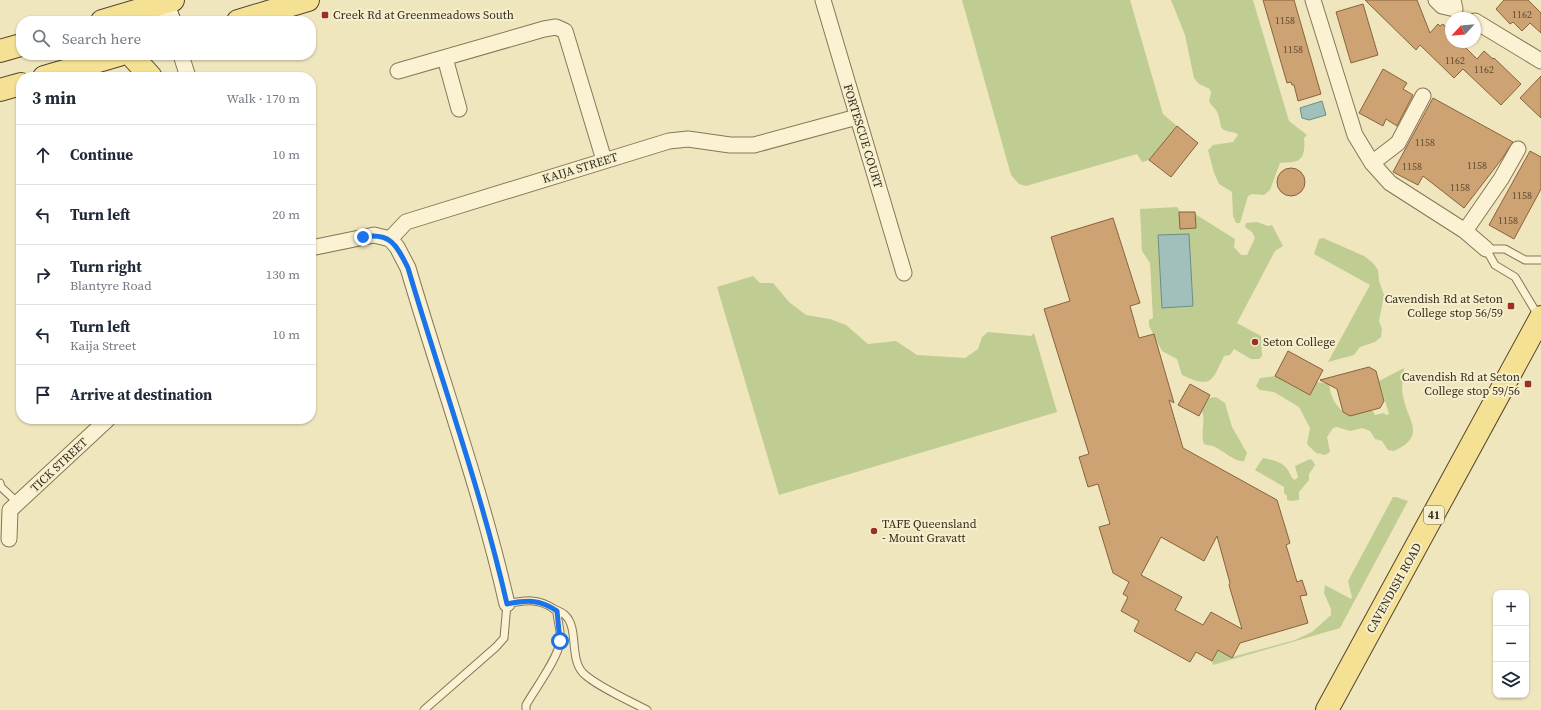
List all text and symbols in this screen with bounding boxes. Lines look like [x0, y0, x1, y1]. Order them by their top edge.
place label: Creek Rd at Greenmeadows South [333, 7, 514, 23]
house number: 1162 [1512, 8, 1532, 21]
marker: Creek Rd at Greenmeadows South [320, 10, 330, 20]
north arrow [1445, 12, 1481, 48]
house number: 1158 [1275, 14, 1295, 27]
search box [16, 16, 316, 60]
icon: search [30, 27, 52, 49]
text: Search here [62, 28, 141, 49]
house number: 1158 [1283, 43, 1303, 56]
house number: 1162 [1445, 54, 1465, 67]
house number: 1162 [1474, 63, 1494, 76]
street label: FORTESCUE COURT [840, 82, 887, 191]
text: 3 min [32, 86, 76, 110]
text: Walk · 170 m [227, 90, 300, 107]
house number: 1158 [1415, 136, 1435, 149]
icon: ahead [32, 144, 54, 166]
text: Continue [70, 144, 133, 165]
text: 10 m [272, 146, 300, 163]
street label: KAIJA STREET [540, 149, 620, 187]
house number: 1158 [1467, 159, 1487, 172]
house number: 1158 [1402, 160, 1422, 173]
house number: 1158 [1450, 181, 1470, 194]
house number: 1158 [1512, 189, 1532, 202]
icon: left [32, 204, 54, 226]
text: Turn left [70, 204, 130, 225]
text: 20 m [272, 206, 300, 223]
house number: 1158 [1498, 214, 1518, 227]
route end [354, 228, 372, 246]
text: Turn right [70, 256, 142, 277]
icon: right [32, 264, 54, 286]
text: 130 m [266, 266, 300, 283]
text: Blantyre Road [70, 277, 152, 294]
place label: Cavendish Rd at Seton College stop 56/59 [1385, 291, 1503, 321]
marker: Cavendish Rd at Seton College stop 56/59 [1506, 301, 1516, 311]
text: Turn left [70, 316, 130, 337]
icon: left [32, 324, 54, 346]
text: 10 m [272, 326, 300, 343]
place label: Seton College [1263, 334, 1335, 350]
text: Kaija Street [70, 337, 136, 354]
marker: Seton College [1250, 337, 1260, 347]
place label: Cavendish Rd at Seton College stop 59/56 [1402, 369, 1520, 399]
marker: Cavendish Rd at Seton College stop 59/56 [1523, 379, 1533, 389]
icon: arrive [32, 384, 54, 406]
text: Arrive at destination [70, 384, 212, 405]
street label: TICK STREET [27, 434, 92, 496]
road number: 41 [1424, 506, 1444, 524]
place label: TAFE Queensland - Mount Gravatt [882, 516, 977, 546]
marker: TAFE Queensland - Mount Gravatt [869, 526, 879, 536]
street label: CAVENDISH ROAD [1363, 540, 1425, 636]
map controls [1493, 590, 1529, 698]
button: + [1493, 590, 1529, 626]
button: − [1493, 626, 1529, 662]
route start [551, 632, 569, 650]
button: layers [1493, 662, 1529, 698]

